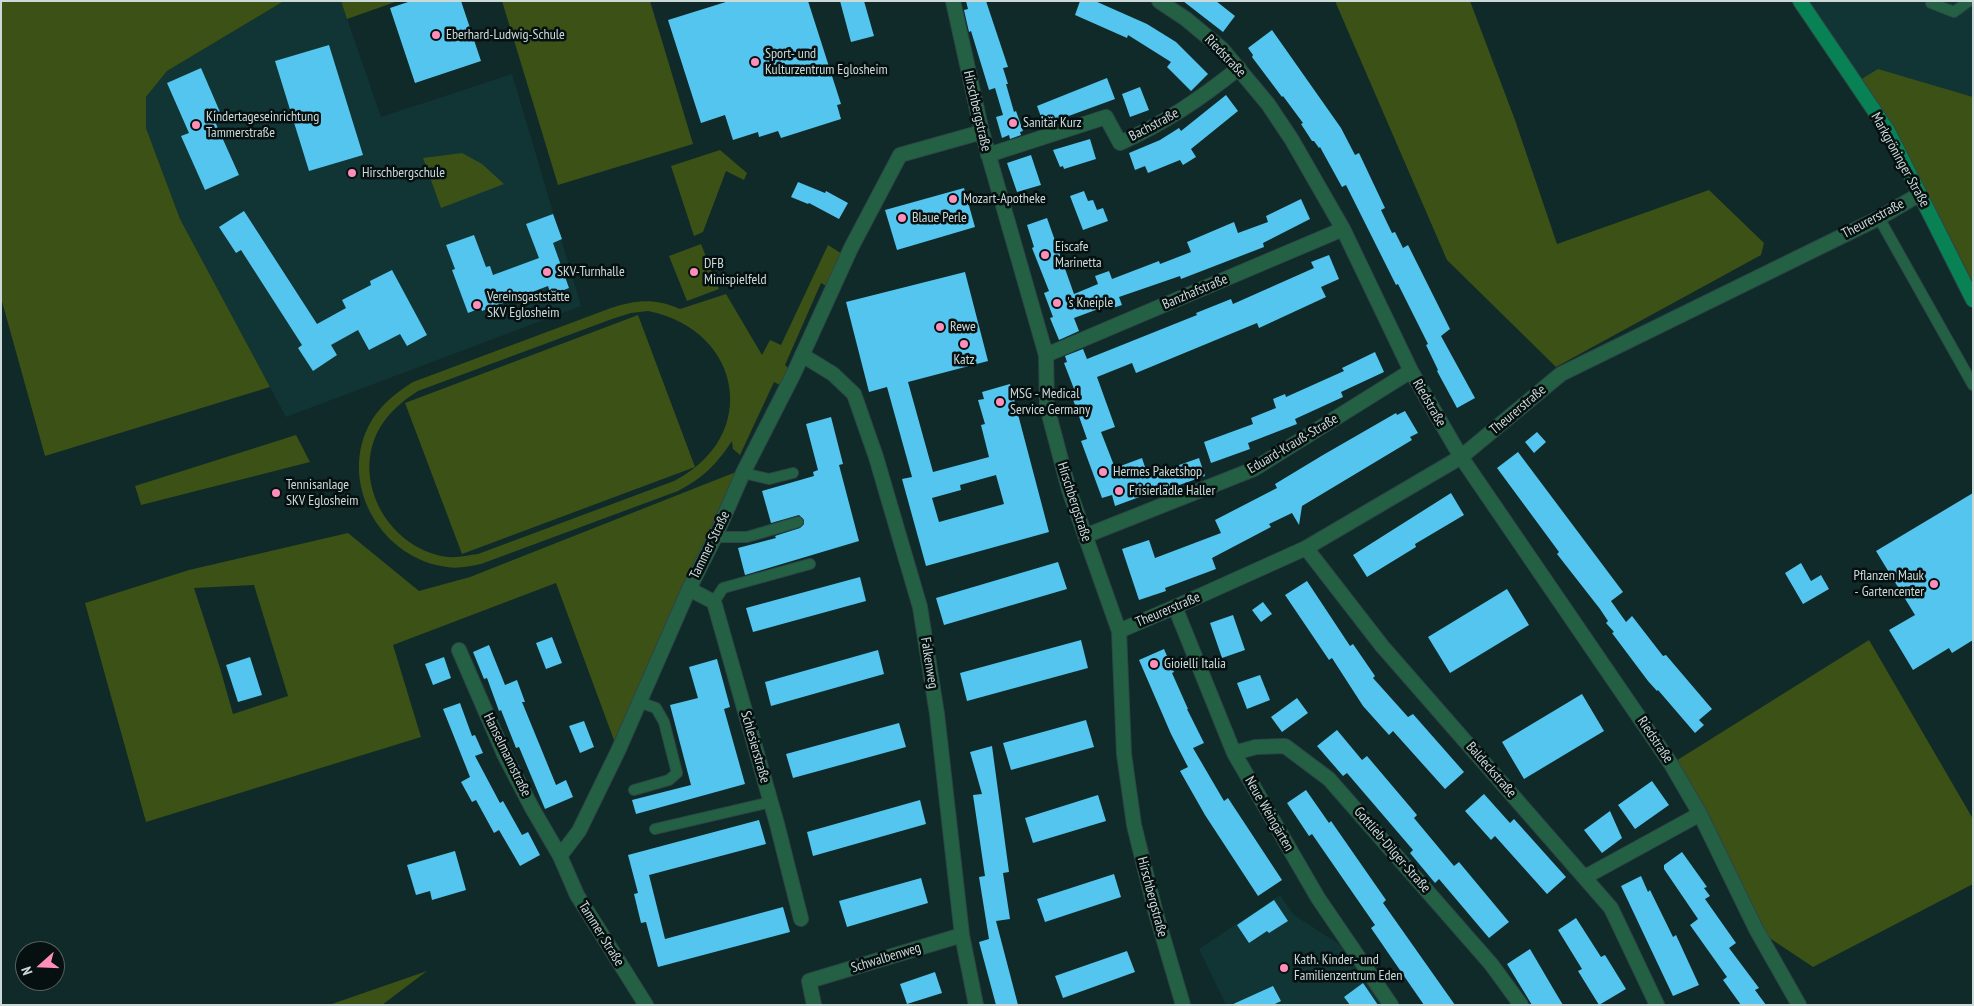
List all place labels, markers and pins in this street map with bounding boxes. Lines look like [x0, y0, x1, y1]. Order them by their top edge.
place label: Eberhard-Ludwig-Schule [446, 27, 565, 43]
marker: Eberhard-Ludwig-Schule [430, 29, 442, 41]
place label: Sport- und Kulturzentrum Eglosheim [765, 46, 888, 78]
marker: Sport- und Kulturzentrum Eglosheim [749, 56, 761, 68]
place label: Kindertageseinrichtung Tammerstraße [206, 109, 319, 142]
place label: Sanitär Kurz [1023, 115, 1082, 131]
marker: Sanitär Kurz [1007, 117, 1019, 129]
marker: Kindertageseinrichtung Tammerstraße [190, 119, 202, 131]
place label: Hirschbergschule [362, 165, 445, 181]
marker: Hirschbergschule [346, 167, 358, 179]
place label: Mozart-Apotheke [963, 191, 1046, 207]
marker: Mozart-Apotheke [947, 193, 959, 205]
place label: Blaue Perle [912, 210, 967, 226]
marker: Blaue Perle [896, 212, 908, 224]
place label: Eiscafe Marinetta [1055, 239, 1102, 272]
marker: Eiscafe Marinetta [1039, 249, 1051, 261]
place label: DFB Minispielfeld [704, 256, 767, 288]
place label: SKV-Turnhalle [557, 264, 625, 280]
marker: SKV-Turnhalle [541, 266, 553, 278]
marker: DFB Minispielfeld [688, 266, 700, 278]
place label: Vereinsgaststätte SKV Eglosheim [487, 289, 570, 322]
place label: 's Kneiple [1067, 295, 1113, 311]
marker: 's Kneiple [1051, 297, 1063, 309]
marker: Vereinsgaststätte SKV Eglosheim [471, 299, 483, 311]
place label: Rewe [950, 319, 976, 335]
marker: Rewe [934, 321, 946, 333]
marker: Katz [958, 338, 970, 350]
place label: Katz [953, 352, 975, 368]
place label: MSG - Medical Service Germany [1010, 386, 1090, 418]
marker: MSG - Medical Service Germany [994, 396, 1006, 408]
place label: Hermes Paketshop [1113, 464, 1202, 480]
marker: Hermes Paketshop [1097, 466, 1109, 478]
place label: Tennisanlage SKV Eglosheim [286, 477, 358, 510]
place label: Frisierlädle Haller [1129, 483, 1215, 499]
marker: Frisierlädle Haller [1113, 485, 1125, 497]
marker: Tennisanlage SKV Eglosheim [270, 487, 282, 499]
place label: Pflanzen Mauk - Gartencenter [1854, 568, 1924, 600]
marker: Pflanzen Mauk - Gartencenter [1928, 578, 1940, 590]
place label: Gioielli Italia [1164, 656, 1226, 672]
marker: Gioielli Italia [1148, 658, 1160, 670]
place label: Kath. Kinder- und Familienzentrum Eden [1294, 952, 1402, 984]
marker: Kath. Kinder- und Familienzentrum Eden [1278, 962, 1290, 974]

